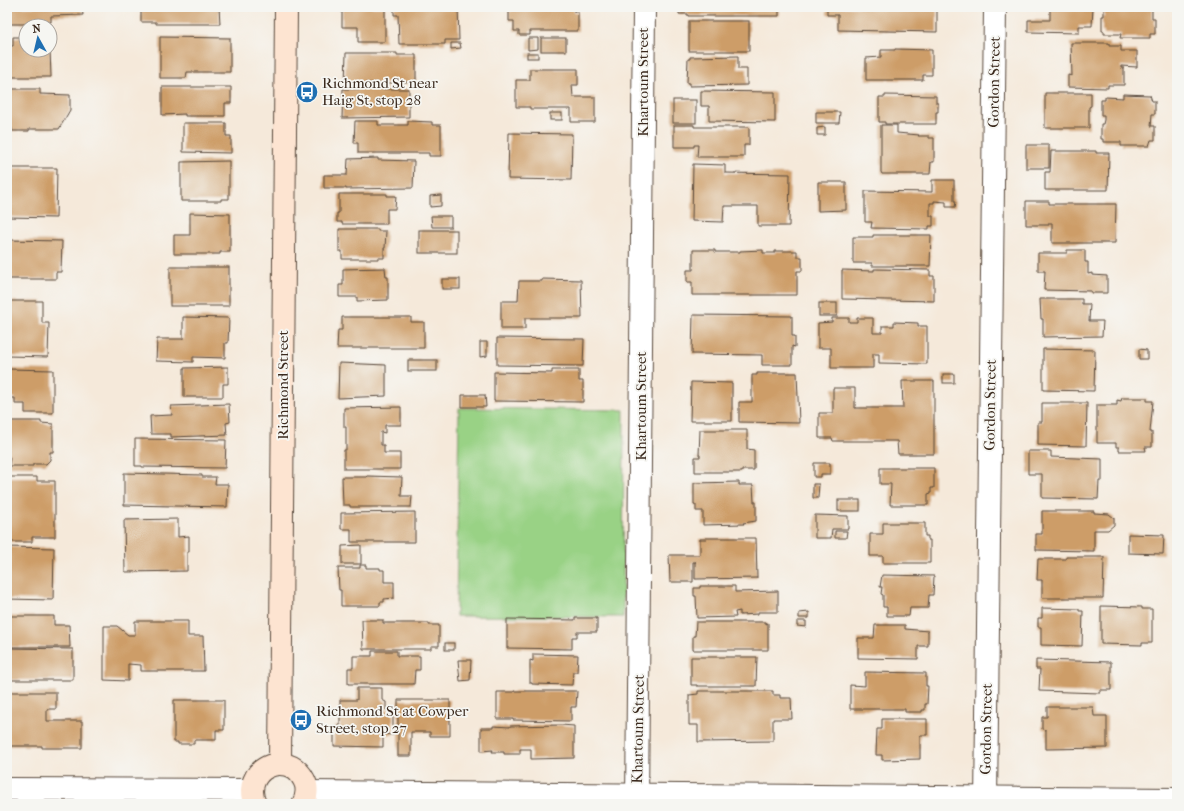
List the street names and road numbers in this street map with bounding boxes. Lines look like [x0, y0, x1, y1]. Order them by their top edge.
street label: Khartoum Street [634, 27, 652, 137]
street label: Gordon Street [984, 35, 1004, 128]
street label: Richmond Street [274, 330, 292, 440]
street label: Khartoum Street [632, 351, 650, 461]
street label: Gordon Street [980, 358, 1000, 451]
street label: Khartoum Street [628, 674, 648, 784]
street label: Gordon Street [976, 682, 996, 775]

